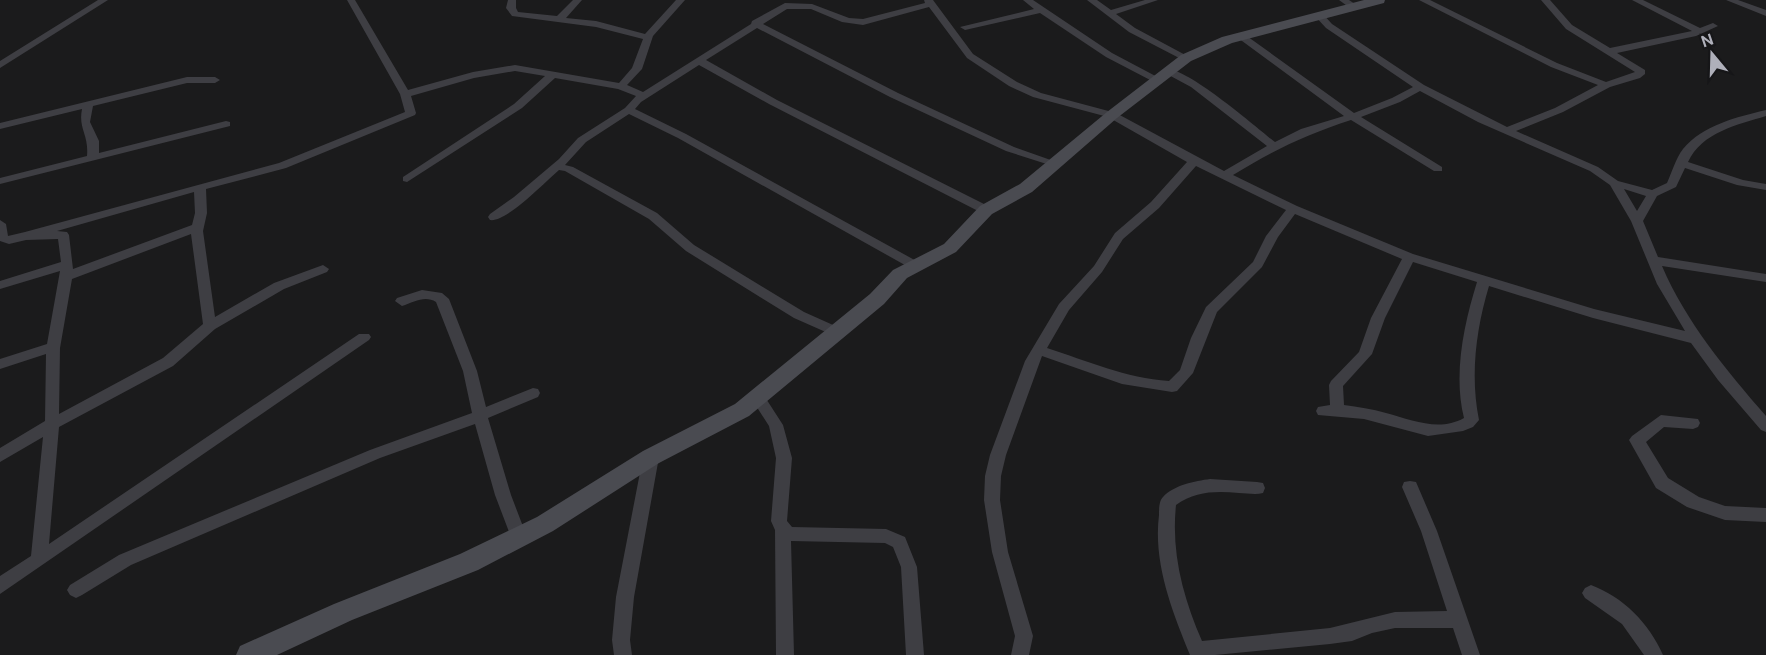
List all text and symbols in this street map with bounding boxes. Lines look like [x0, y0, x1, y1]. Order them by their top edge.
north arrow [1682, 24, 1742, 84]
text: N [1698, 28, 1716, 52]

